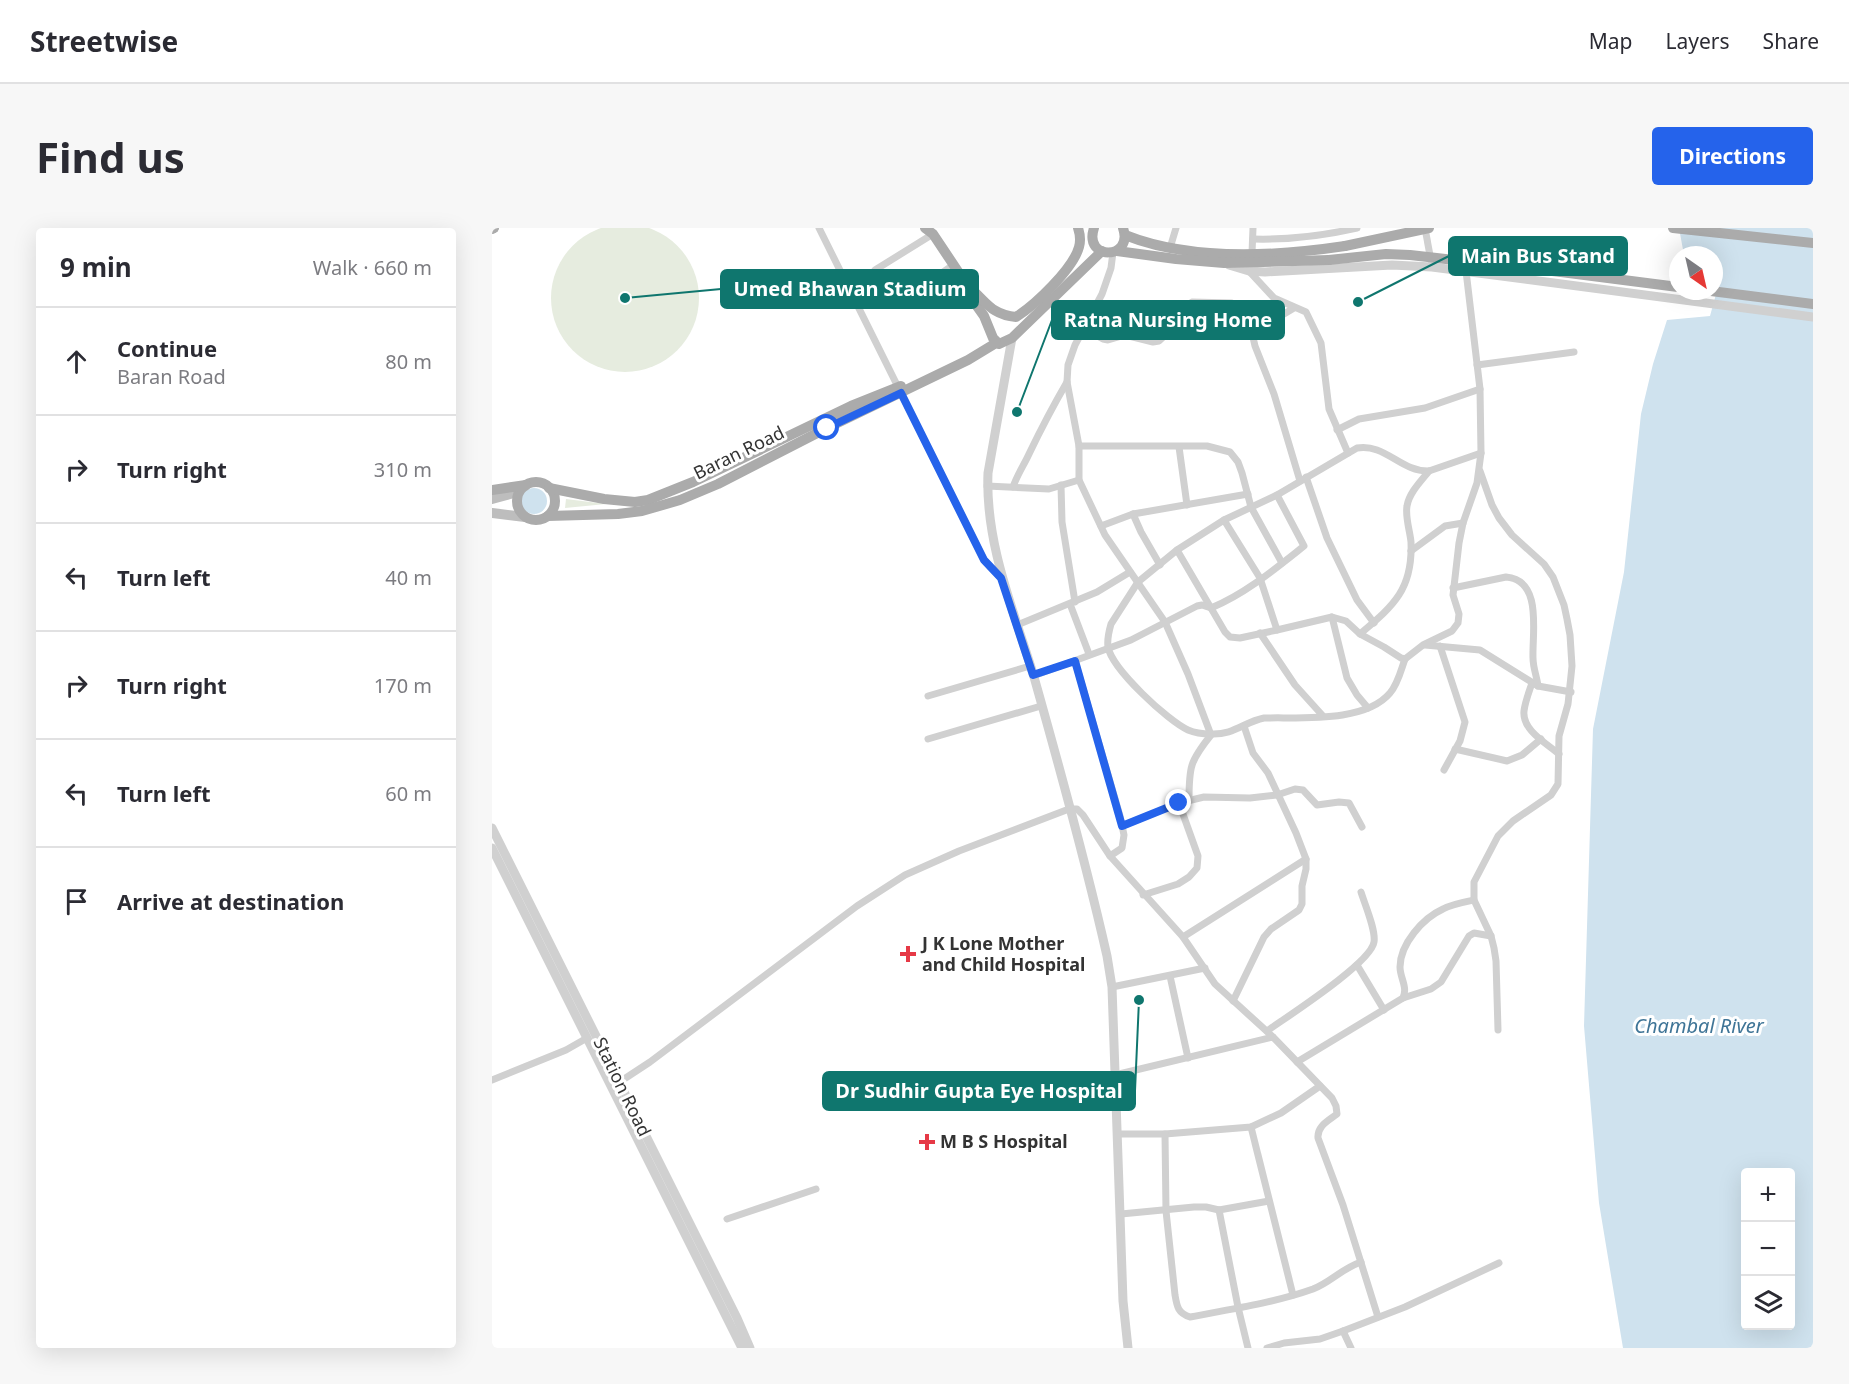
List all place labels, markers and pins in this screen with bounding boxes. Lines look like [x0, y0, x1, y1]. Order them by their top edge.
callout: Main Bus Stand [1449, 237, 1627, 275]
callout: Umed Bhawan Stadium [721, 270, 978, 308]
callout: Ratna Nursing Home [1052, 301, 1284, 339]
place label: J K Lone Mother and Child Hospital [920, 931, 1085, 976]
marker: J K Lone Mother and Child Hospital [899, 945, 917, 963]
callout: Dr Sudhir Gupta Eye Hospital [823, 1072, 1135, 1110]
place label: M B S Hospital [940, 1129, 1068, 1153]
marker: M B S Hospital [918, 1133, 936, 1151]

